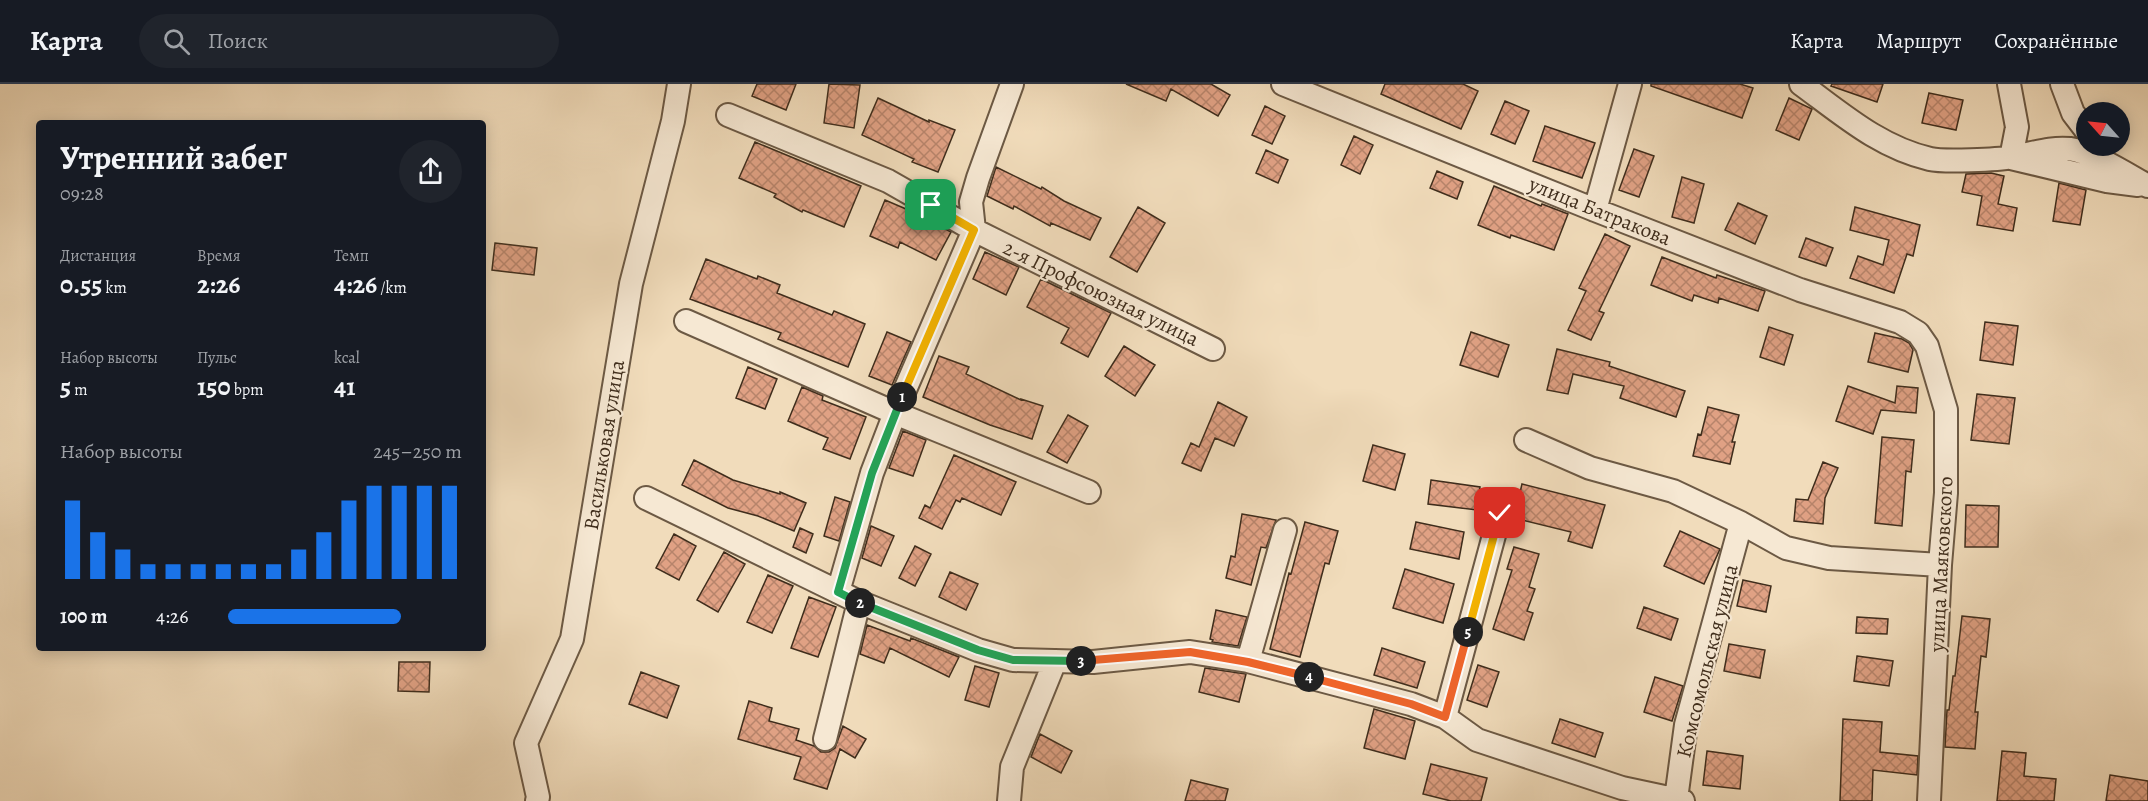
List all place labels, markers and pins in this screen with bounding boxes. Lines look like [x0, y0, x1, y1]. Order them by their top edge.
pin [905, 179, 956, 230]
pin: 1 [887, 382, 917, 412]
pin [1474, 487, 1525, 538]
pin: 2 [845, 588, 875, 618]
pin: 5 [1453, 617, 1483, 647]
pin: 3 [1066, 646, 1096, 676]
pin: 4 [1294, 662, 1324, 692]

